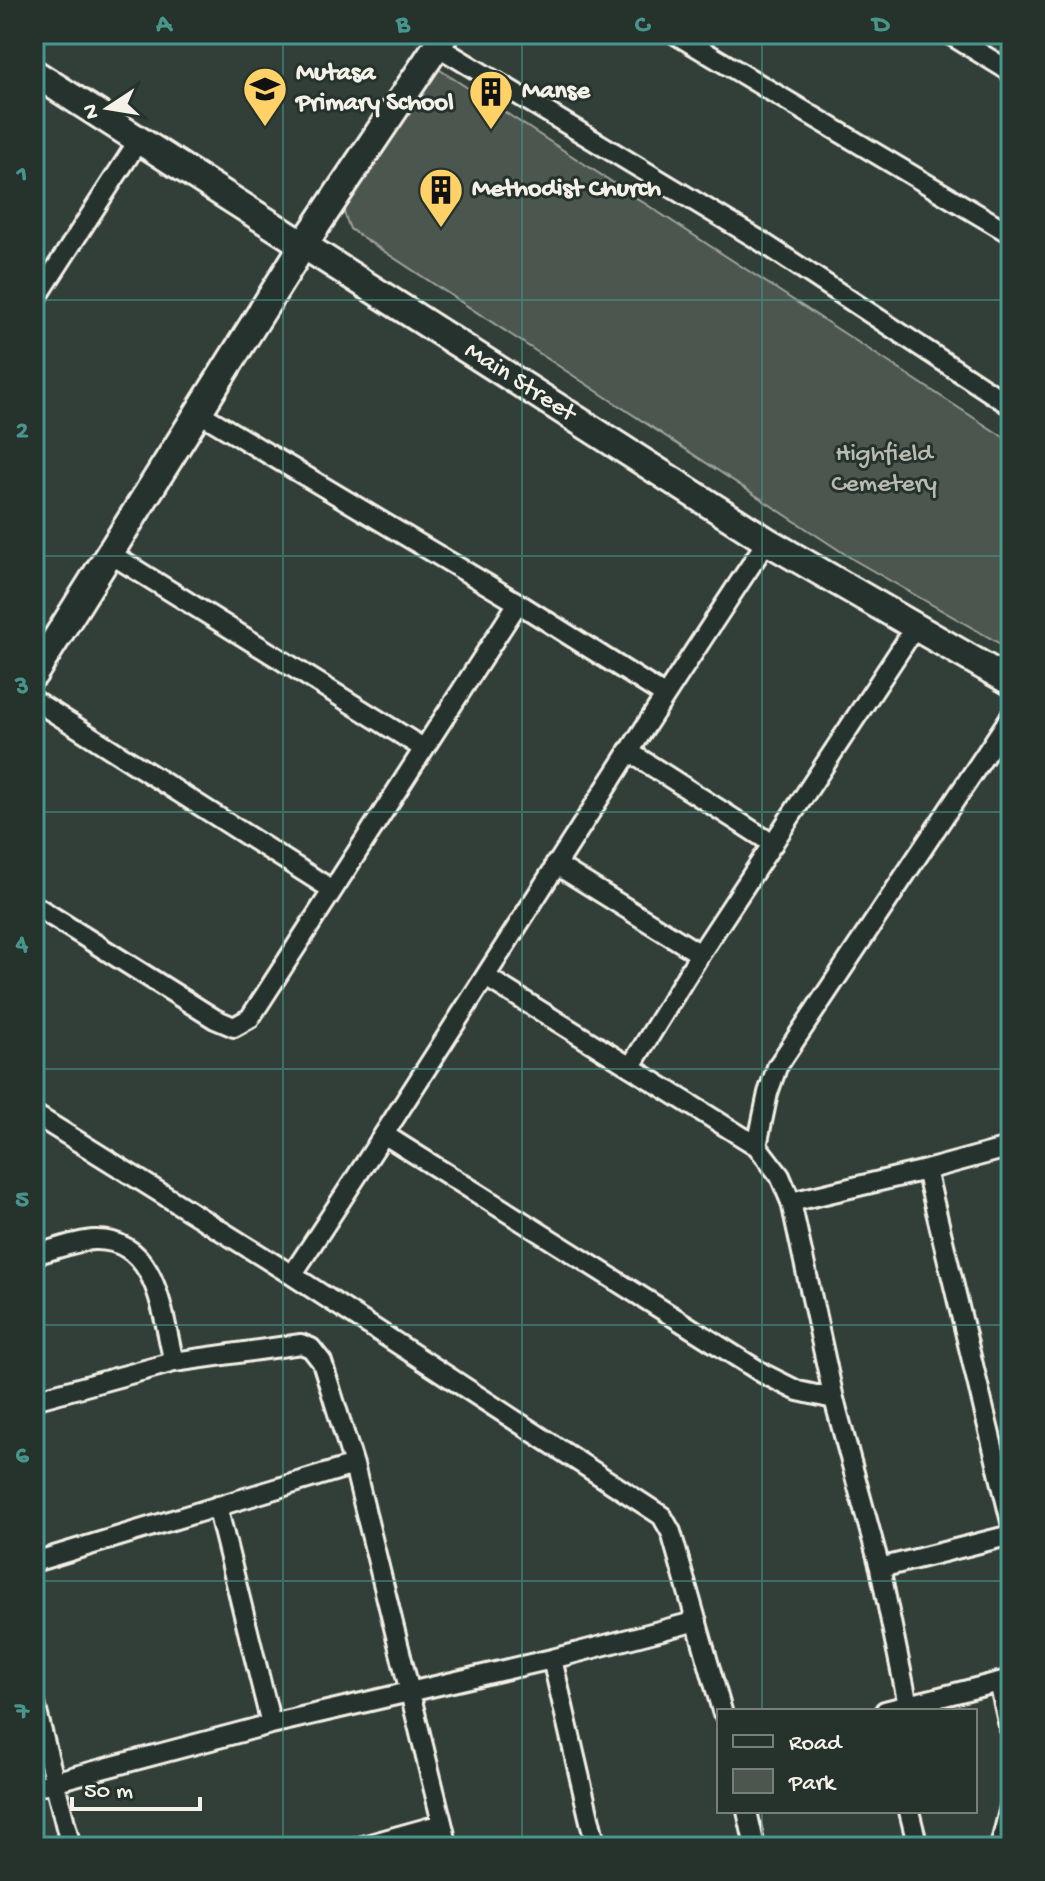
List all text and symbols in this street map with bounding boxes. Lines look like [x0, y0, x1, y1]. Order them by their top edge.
text: A [155, 11, 173, 42]
text: B [395, 11, 411, 42]
text: C [635, 11, 652, 42]
text: D [871, 11, 891, 42]
place label: Mutasa Primary School [294, 59, 454, 120]
school or university icon: Mutasa Primary School [241, 65, 289, 128]
north arrow [68, 68, 148, 148]
building icon: Manse [467, 68, 515, 131]
place label: Manse [522, 77, 591, 108]
text: N [78, 102, 107, 121]
text: 1 [16, 161, 27, 192]
building icon: Methodist Church [417, 166, 465, 229]
place label: Methodist Church [472, 175, 661, 206]
street label: Main Street [458, 336, 583, 431]
text: 2 [16, 417, 29, 448]
park label: Highfield Cemetery [831, 440, 937, 501]
text: 3 [14, 673, 29, 704]
text: 4 [15, 930, 29, 961]
text: 5 [15, 1186, 29, 1217]
text: 6 [15, 1442, 29, 1473]
text: 7 [13, 1698, 30, 1729]
legend [717, 1709, 977, 1813]
text: Road [789, 1730, 843, 1759]
scale bar [72, 1761, 200, 1811]
text: Park [788, 1770, 837, 1799]
text: 50 m [84, 1778, 133, 1807]

